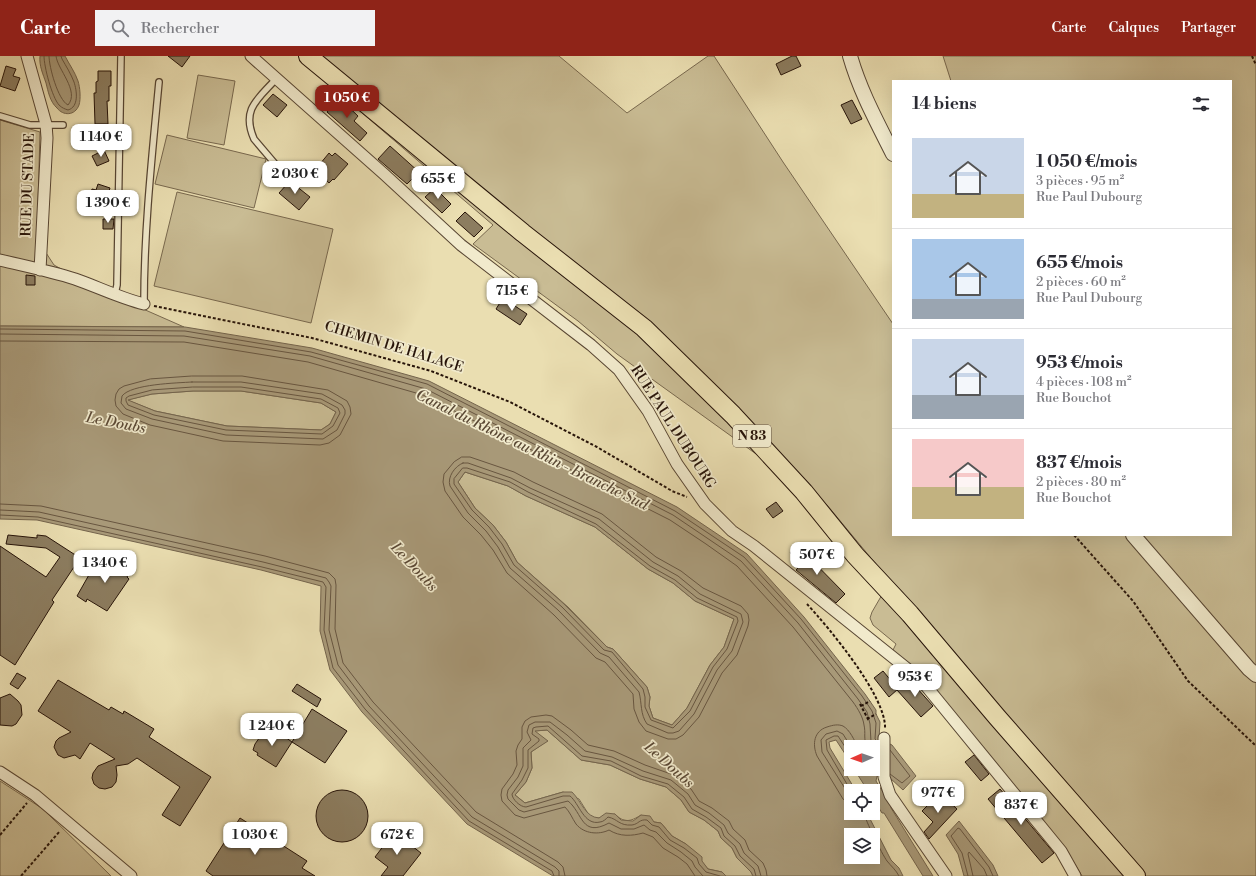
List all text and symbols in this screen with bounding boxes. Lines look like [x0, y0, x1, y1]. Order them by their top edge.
search box [95, 10, 375, 46]
text: Carte [20, 16, 71, 40]
icon: search [109, 17, 131, 39]
text: Rechercher [141, 19, 219, 38]
text: Carte [1051, 19, 1086, 37]
text: Calques [1108, 19, 1159, 37]
text: Partager [1181, 19, 1236, 37]
pin: 1 050 € [310, 85, 384, 119]
text: 1 050 € [324, 90, 370, 106]
text: 14 biens [912, 93, 977, 115]
icon: filters [1190, 93, 1212, 115]
pin: 1 140 € [64, 124, 138, 158]
text: 1 140 € [80, 129, 122, 145]
street label: RUE DU STADE [17, 133, 39, 237]
text: 1 050 €/mois [1036, 151, 1137, 173]
icon: home [944, 154, 992, 202]
pin: 2 030 € [258, 161, 332, 195]
text: 2 030 € [271, 166, 319, 182]
pin: 655 € [410, 166, 466, 200]
text: 655 € [421, 171, 455, 187]
text: 3 pièces · 95 m² [1036, 173, 1124, 189]
text: Rue Paul Dubourg [1036, 189, 1142, 205]
pin: 1 390 € [71, 190, 145, 224]
text: 1 390 € [86, 195, 130, 211]
text: 655 €/mois [1036, 252, 1123, 274]
icon: home [944, 255, 992, 303]
text: 2 pièces · 60 m² [1036, 274, 1126, 290]
pin: 715 € [484, 278, 540, 312]
text: 715 € [496, 283, 528, 299]
text: Rue Paul Dubourg [1036, 290, 1142, 306]
street label: CHEMIN DE HALAGE [322, 317, 466, 377]
text: 953 €/mois [1036, 352, 1123, 374]
icon: home [944, 355, 992, 403]
street label: RUE PAUL DUBOURG [626, 362, 720, 493]
text: 4 pièces · 108 m² [1036, 374, 1132, 390]
water label: Canal du Rhône au Rhin - Branche Sud [413, 385, 652, 515]
text: Rue Bouchot [1036, 390, 1112, 406]
water label: Le Doubs [84, 408, 148, 438]
road number: N 83 [733, 425, 771, 447]
text: 837 €/mois [1036, 452, 1122, 474]
icon: home [944, 455, 992, 503]
text: 2 pièces · 80 m² [1036, 474, 1126, 490]
text: Rue Bouchot [1036, 490, 1112, 506]
water label: Le Doubs [386, 538, 442, 596]
pin: 507 € [789, 542, 845, 576]
text: 507 € [799, 547, 835, 563]
pin: 1 340 € [68, 550, 142, 584]
text: 1 340 € [82, 555, 128, 571]
pin: 953 € [887, 664, 943, 698]
text: 953 € [898, 669, 932, 685]
pin: 1 240 € [235, 713, 309, 747]
text: 1 240 € [249, 718, 295, 734]
water label: Le Doubs [639, 737, 698, 792]
north arrow [844, 740, 880, 776]
map controls [844, 740, 880, 864]
pin: 977 € [910, 780, 966, 814]
button: locate [844, 784, 880, 820]
text: 977 € [921, 785, 955, 801]
pin: 837 € [993, 792, 1049, 826]
text: 837 € [1004, 797, 1038, 813]
pin: 1 030 € [218, 822, 292, 856]
pin: 672 € [369, 822, 425, 856]
text: 1 030 € [232, 827, 278, 843]
text: 672 € [380, 827, 414, 843]
button: layers [844, 828, 880, 864]

